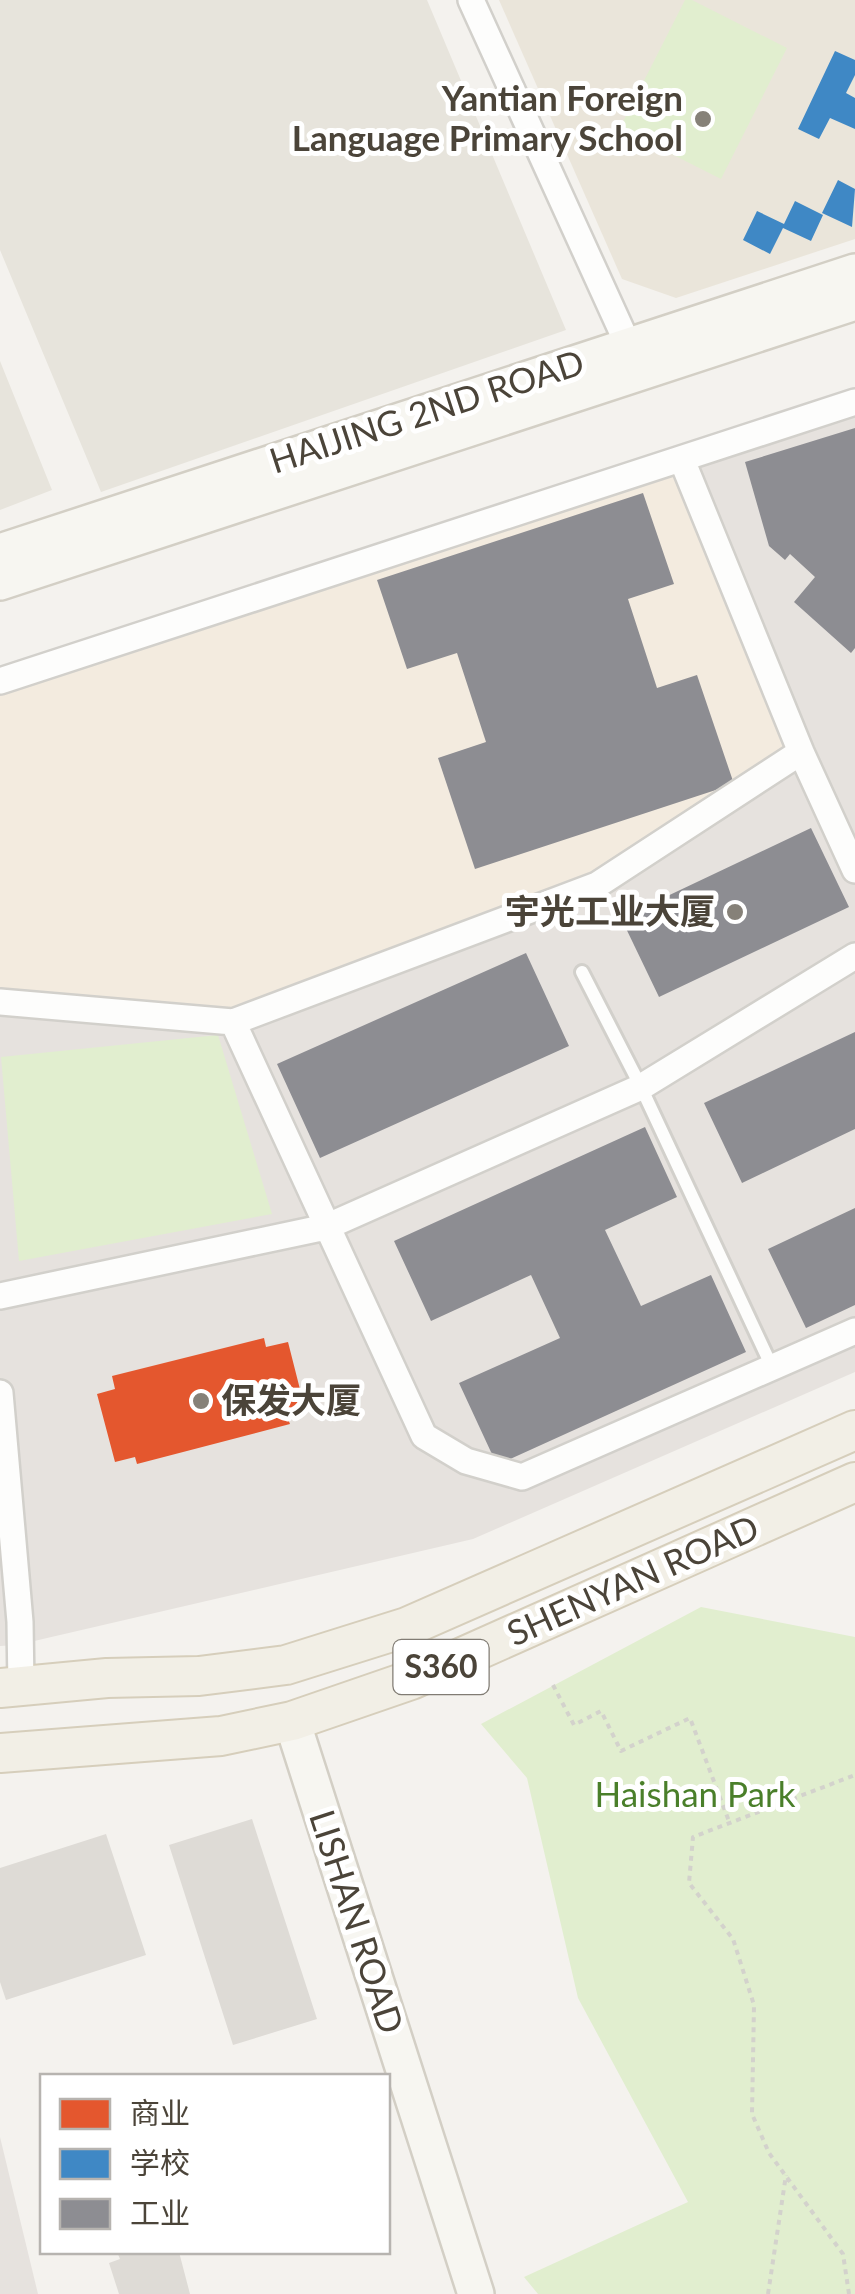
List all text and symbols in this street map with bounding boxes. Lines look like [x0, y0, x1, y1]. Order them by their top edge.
place label: Yantian Foreign Language Primary School [292, 76, 683, 158]
marker: Yantian Foreign Language Primary School [692, 108, 714, 130]
street label: HAIJING 2ND ROAD [264, 339, 589, 481]
place label: 宇光工业大厦 [505, 889, 715, 931]
marker: 宇光工业大厦 [724, 901, 746, 923]
place label: 保发大厦 [221, 1378, 361, 1420]
marker: 保发大厦 [190, 1390, 212, 1412]
street label: SHENYAN ROAD [500, 1505, 764, 1653]
road number: S360 [394, 1640, 488, 1694]
park label: Haishan Park [595, 1772, 796, 1814]
street label: LISHAN ROAD [302, 1804, 414, 2038]
legend [40, 2074, 390, 2254]
text: 商业 [130, 2094, 190, 2130]
text: 学校 [130, 2144, 190, 2180]
text: 工业 [130, 2194, 190, 2230]

